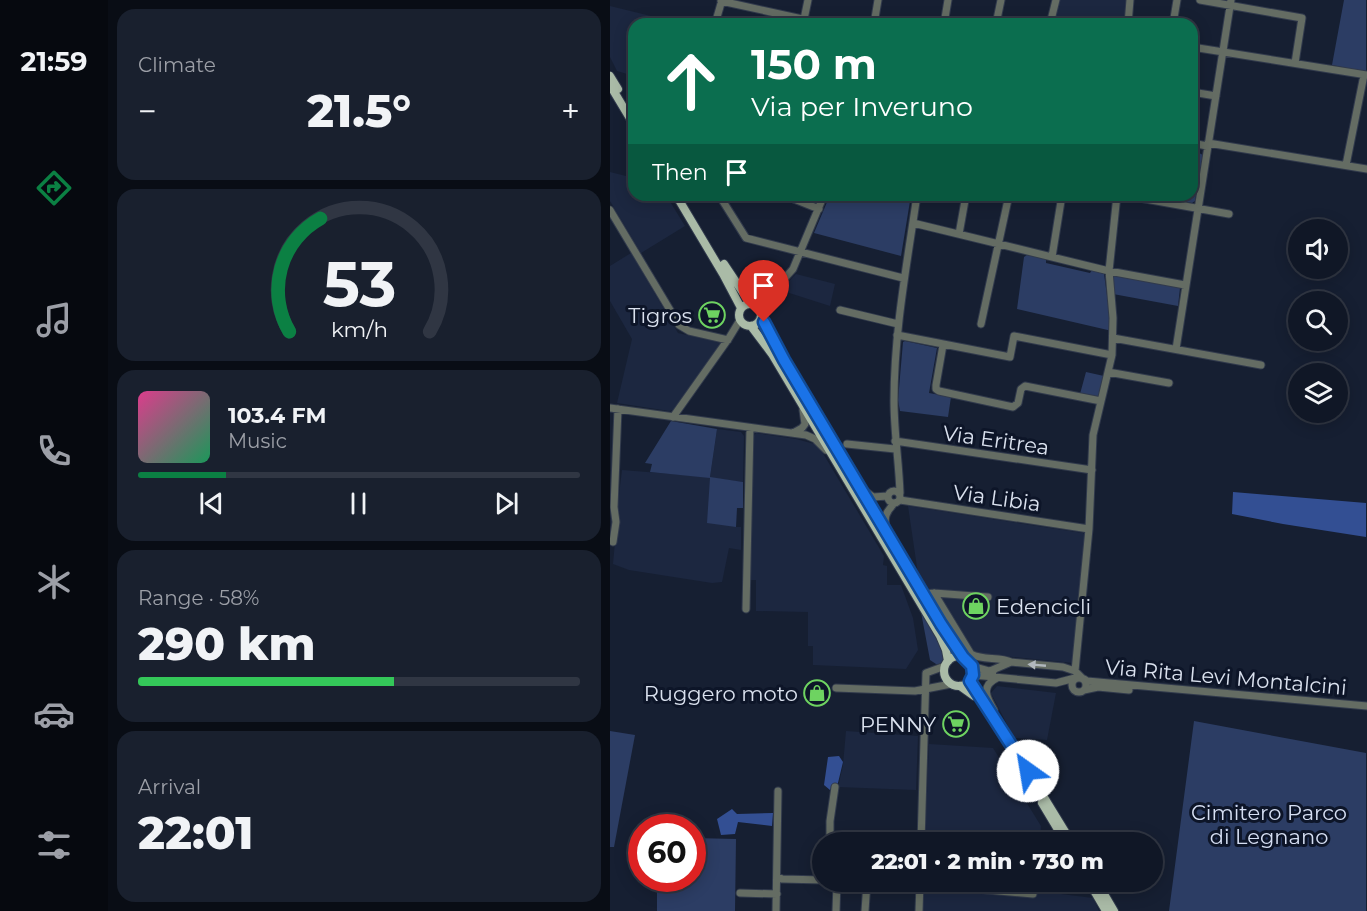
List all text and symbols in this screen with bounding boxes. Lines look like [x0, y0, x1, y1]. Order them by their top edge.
text: 150 m [751, 38, 877, 90]
icon: ahead [652, 42, 730, 120]
text: 21:59 [21, 45, 87, 78]
text: Climate [138, 53, 216, 77]
text: 21.5° [307, 83, 411, 138]
text: Via per Inveruno [751, 90, 973, 123]
text: − [138, 91, 157, 131]
text: + [561, 91, 580, 131]
icon: arrive [720, 156, 753, 189]
text: Then [652, 159, 708, 186]
icon: directions [33, 167, 75, 209]
map controls [1288, 219, 1348, 423]
button: sound [1288, 219, 1348, 279]
text: 53 [322, 246, 396, 322]
pin [738, 260, 789, 322]
icon: arrive [747, 269, 780, 302]
button: search [1288, 291, 1348, 351]
icon: music [33, 299, 75, 341]
supermarket icon: Tigros [697, 300, 727, 330]
place label: Tigros [628, 303, 692, 328]
text: km/h [330, 317, 388, 343]
button: layers [1288, 363, 1348, 423]
text: 103.4 FM [228, 402, 327, 429]
street label: Via Eritrea [941, 420, 1051, 460]
text: Music [228, 429, 287, 453]
icon: phone [33, 430, 75, 472]
street label: Via Libia [952, 479, 1042, 517]
icon: previous [195, 487, 228, 520]
icon: pause [342, 487, 375, 520]
icon: next [490, 487, 523, 520]
icon: climate [33, 561, 75, 603]
text: Range · 58% [138, 586, 259, 610]
shop icon: Edencicli [961, 591, 991, 621]
place label: Edencicli [996, 594, 1091, 619]
text: 290 km [138, 616, 316, 671]
street label: Via Rita Levi Montalcini [1104, 654, 1348, 700]
one-way arrow [1027, 660, 1046, 670]
shop icon: Ruggero moto [802, 678, 832, 708]
place label: Ruggero moto [644, 681, 798, 706]
icon: car [33, 693, 75, 735]
supermarket icon: PENNY [941, 709, 971, 739]
place label: PENNY [860, 712, 937, 737]
position arrow [996, 739, 1060, 803]
text: Arrival [138, 775, 201, 799]
park label: Cimitero Parco di Legnano [1191, 800, 1347, 849]
text: 22:01 [138, 805, 253, 860]
speed limit sign: 60 [628, 814, 706, 892]
icon: filters [33, 824, 75, 866]
text: 22:01 · 2 min · 730 m [871, 848, 1104, 875]

